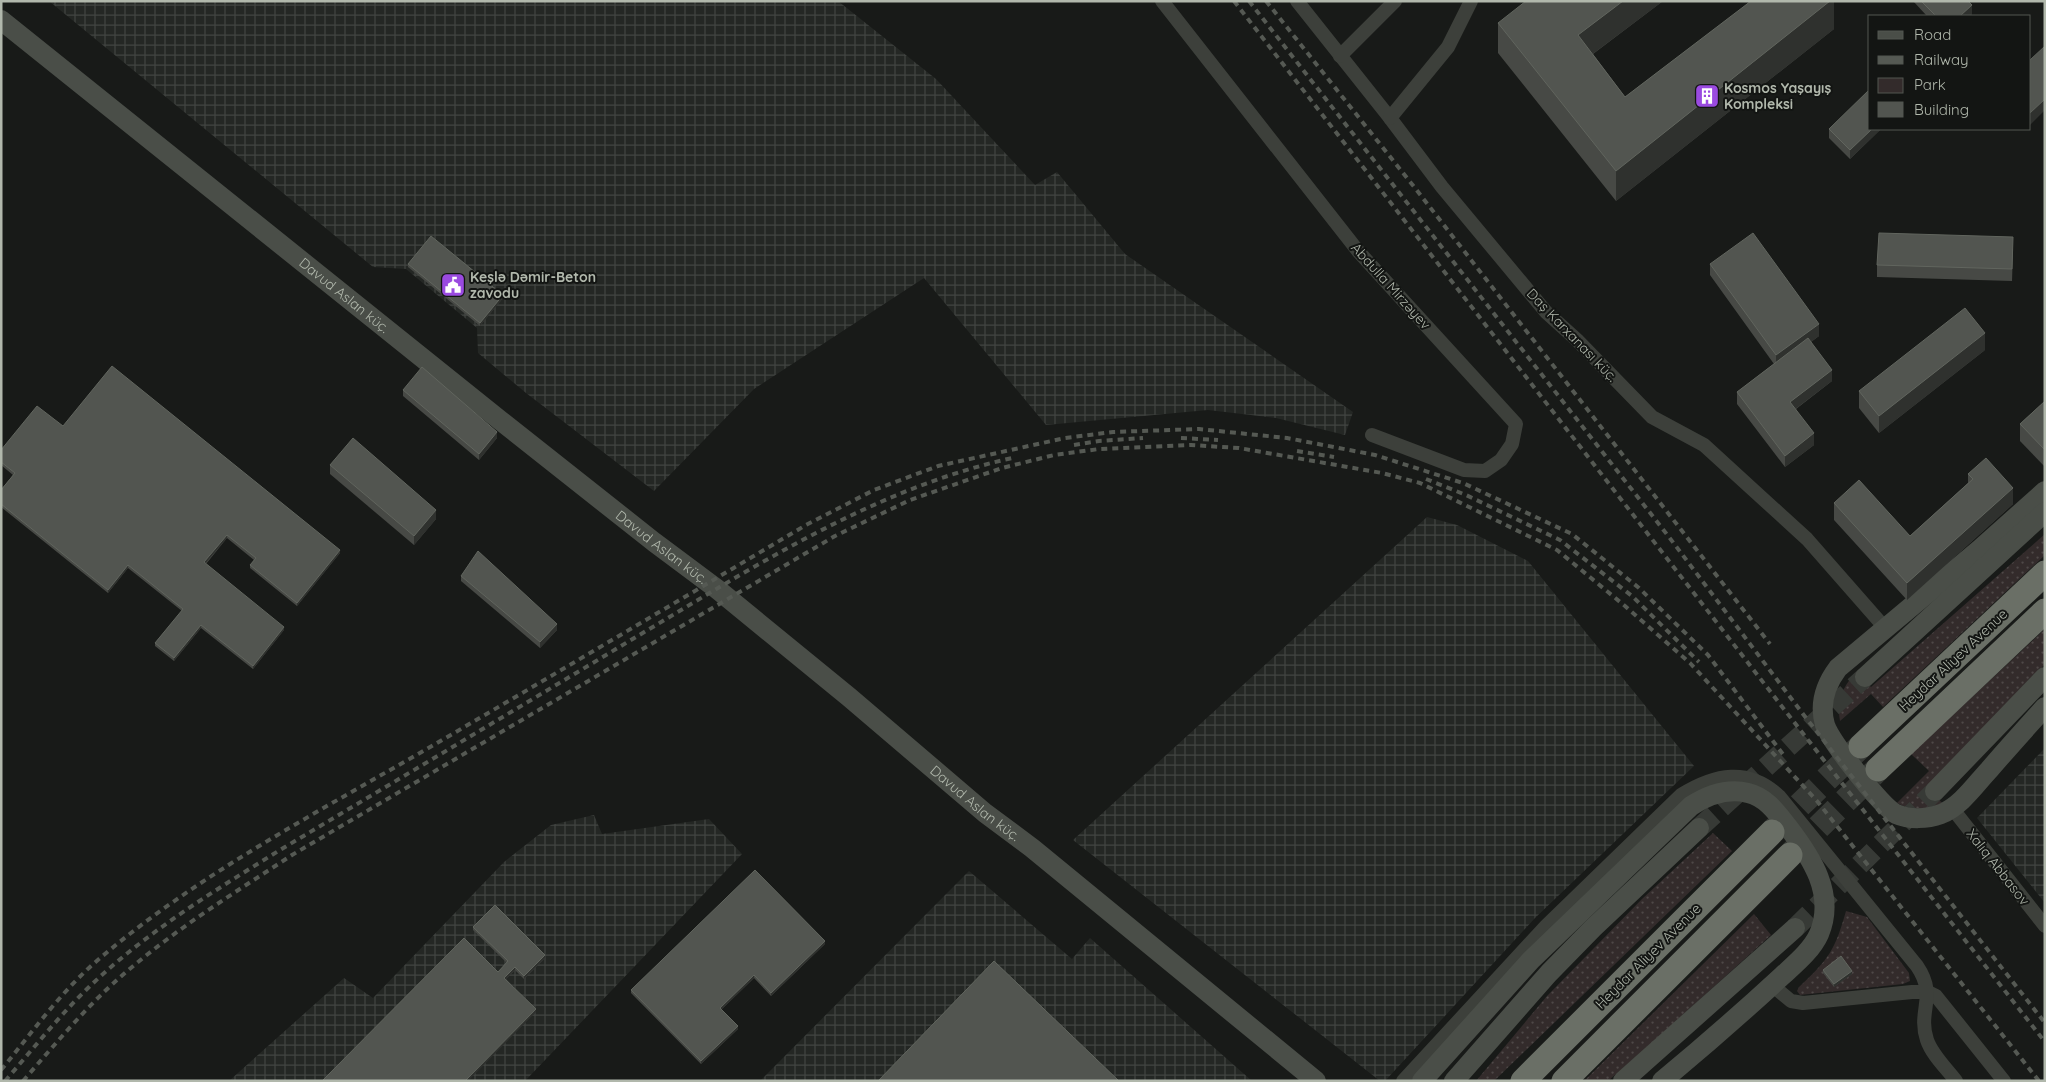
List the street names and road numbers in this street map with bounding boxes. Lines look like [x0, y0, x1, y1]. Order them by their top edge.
street label: Abdulla Mirzəyev [1347, 239, 1435, 333]
street label: Davud Aslan küç. [295, 254, 393, 337]
street label: Daş Karxanası küç. [1523, 285, 1621, 385]
street label: Davud Aslan küç. [612, 506, 711, 588]
street label: Heydar Aliyev Avenue [1895, 605, 2011, 715]
street label: Davud Aslan küç. [927, 761, 1024, 845]
street label: Xalıq Abbasov [1962, 825, 2034, 909]
street label: Heydar Aliyev Avenue [1591, 899, 1705, 1013]

